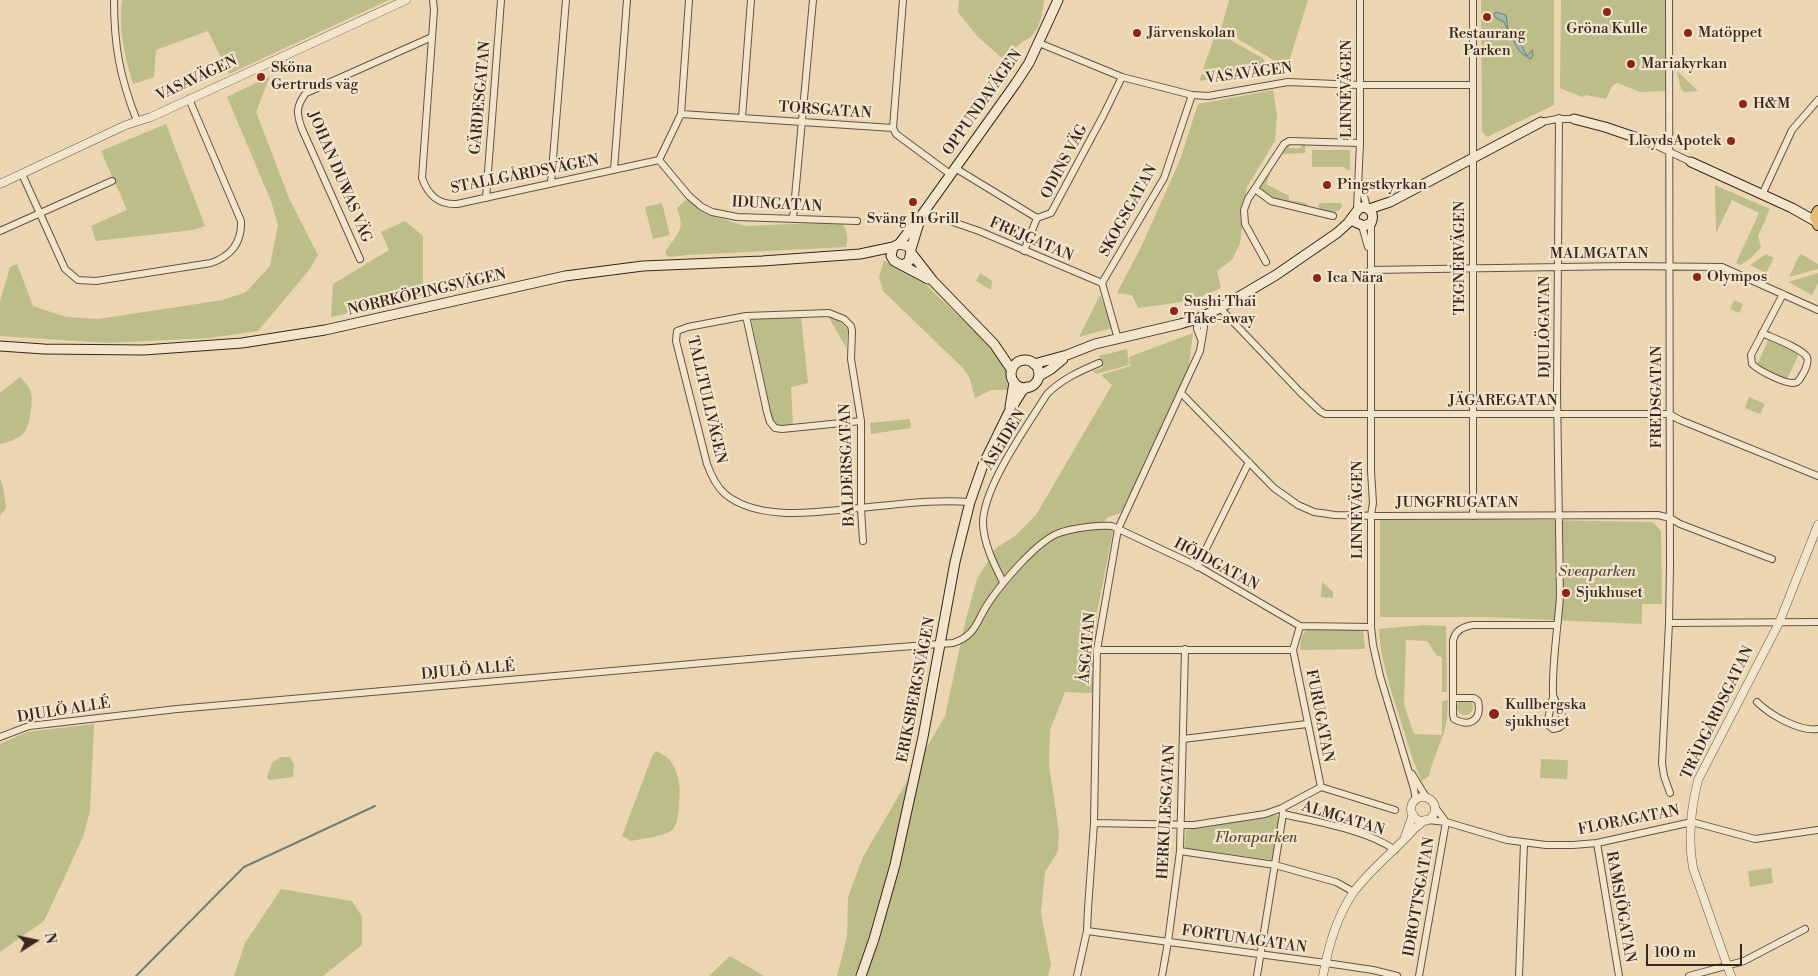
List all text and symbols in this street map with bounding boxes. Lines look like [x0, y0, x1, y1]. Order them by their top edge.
marker: Gröna Kulle [1601, 6, 1613, 18]
marker: Restaurang Parken [1481, 11, 1493, 23]
place label: Gröna Kulle [1566, 20, 1648, 38]
place label: Järvenskolan [1147, 24, 1235, 42]
place label: Matöppet [1698, 24, 1763, 42]
place label: Restaurang Parken [1449, 25, 1525, 60]
marker: Järvenskolan [1131, 27, 1143, 39]
marker: Matöppet [1682, 27, 1694, 39]
street label: LINNÉVÄGEN [1338, 40, 1356, 138]
street label: GÄRDESGATAN [467, 41, 495, 155]
street label: OPPUNDAVÄGEN [940, 47, 1026, 159]
street label: VASAVÄGEN [154, 52, 240, 106]
place label: Mariakyrkan [1641, 55, 1727, 73]
marker: Mariakyrkan [1625, 58, 1637, 70]
place label: Sköna Gertruds väg [271, 59, 358, 94]
street label: VASAVÄGEN [1205, 60, 1293, 88]
marker: Sköna Gertruds väg [255, 71, 267, 83]
place label: H&M [1753, 95, 1790, 113]
marker: H&M [1737, 98, 1749, 110]
street label: TORSGATAN [778, 99, 872, 123]
street label: JOHAN DUWAS VÄG [303, 108, 375, 246]
street label: ODINS VÄG [1038, 122, 1092, 202]
place label: LloydsApotek [1628, 132, 1721, 150]
marker: LloydsApotek [1725, 135, 1737, 147]
street label: STALLGÅRDSVÄGEN [449, 152, 601, 198]
street label: SKOGSGATAN [1096, 162, 1162, 260]
place label: Pingstkyrkan [1337, 176, 1427, 194]
marker: Pingstkyrkan [1321, 179, 1333, 191]
street label: IDUNGATAN [731, 194, 823, 216]
marker: Sväng In Grill [907, 196, 919, 208]
street label: TEGNÉRVÄGEN [1451, 201, 1469, 315]
place label: Sväng In Grill [867, 210, 959, 228]
street label: FREJGATAN [986, 214, 1076, 266]
street label: MALMGATAN [1550, 245, 1648, 263]
street label: NORRKÖPINGSVÄGEN [346, 266, 508, 320]
place label: Olympos [1707, 268, 1767, 286]
place label: Ica Nära [1327, 269, 1383, 287]
marker: Olympos [1691, 271, 1703, 283]
marker: Ica Nära [1311, 272, 1323, 284]
street label: DJULÖGATAN [1536, 276, 1554, 378]
place label: Sushi Thai Take-away [1184, 293, 1256, 328]
marker: Sushi Thai Take-away [1168, 305, 1180, 317]
street label: TALLTULLVÄGEN [683, 334, 729, 466]
street label: FREDSGATAN [1648, 346, 1666, 448]
street label: JÄGAREGATAN [1448, 392, 1558, 410]
street label: BALDERSGATAN [837, 403, 859, 527]
street label: ÅSLIDEN [980, 406, 1030, 474]
street label: LINNÉVÄGEN [1349, 461, 1367, 559]
street label: JUNGFRUGATAN [1396, 494, 1518, 512]
street label: HÖJDGATAN [1170, 535, 1262, 595]
park label: Sveaparken [1558, 563, 1636, 581]
place label: Sjukhuset [1576, 584, 1643, 602]
marker: Sjukhuset [1560, 587, 1572, 599]
street label: ÅSGATAN [1076, 612, 1100, 684]
street label: ERIKSBERGSVÄGEN [894, 616, 940, 764]
street label: TRÄDGÅRDSGATAN [1678, 643, 1758, 783]
street label: DJULÖ ALLÉ [420, 658, 516, 684]
street label: FURUGATAN [1301, 668, 1337, 764]
street label: DJULÖ ALLÉ [16, 695, 112, 727]
place label: Kullbergska sjukhuset [1505, 696, 1586, 731]
marker: Kullbergska sjukhuset [1487, 707, 1501, 721]
street label: HERKULESGATAN [1154, 744, 1180, 880]
street label: ALMGATAN [1300, 798, 1386, 840]
street label: FLORAGATAN [1577, 802, 1681, 840]
park label: Floraparken [1215, 829, 1297, 847]
street label: IDROTTSGATAN [1401, 836, 1439, 958]
street label: RAMSJÖGATAN [1601, 850, 1639, 964]
north arrow [10, 916, 60, 966]
street label: FORTUNAGATAN [1180, 922, 1308, 958]
text: N [40, 931, 60, 945]
scale bar [1648, 934, 1744, 966]
text: 100 m [1654, 943, 1696, 962]

